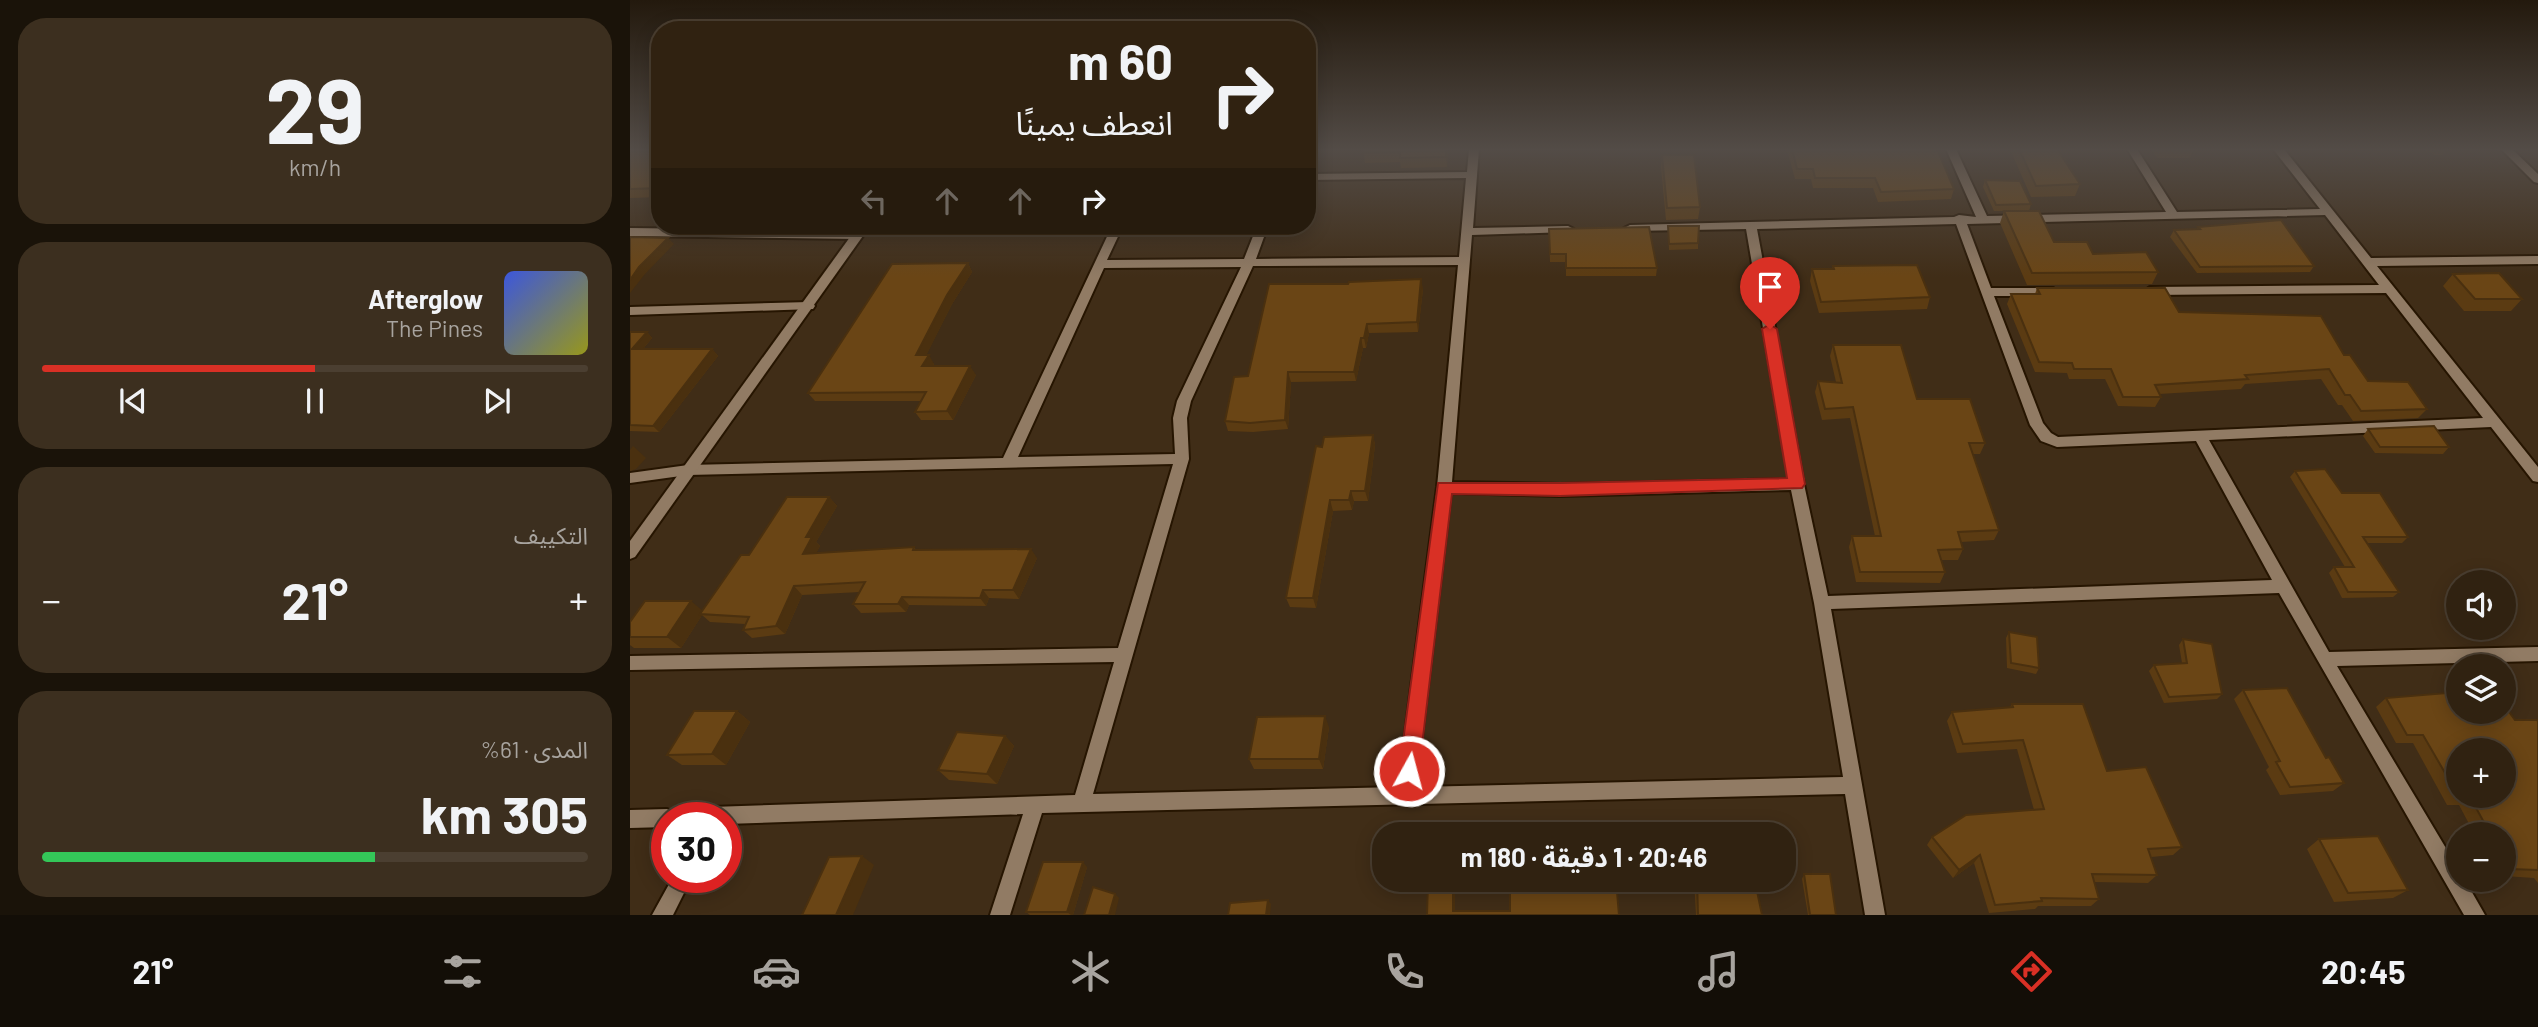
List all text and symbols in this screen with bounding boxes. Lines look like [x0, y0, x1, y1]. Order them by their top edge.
text: 60 m [1068, 31, 1173, 90]
icon: right [1197, 49, 1288, 140]
text: 29 [265, 53, 365, 162]
text: انعطف يمينًا [1016, 103, 1173, 141]
text: km/h [289, 153, 341, 181]
icon: left [855, 182, 893, 220]
icon: ahead [928, 182, 966, 220]
icon: ahead [1001, 182, 1039, 220]
icon: right [1074, 182, 1112, 220]
pin [1740, 257, 1800, 329]
icon: arrive [1751, 268, 1789, 306]
text: Afterglow [368, 283, 483, 314]
text: The Pines [386, 314, 483, 342]
icon: previous [114, 382, 152, 420]
icon: pause [296, 382, 334, 420]
icon: next [478, 382, 516, 420]
text: التكييف [514, 521, 588, 549]
text: 21° [282, 568, 348, 630]
map controls [2446, 570, 2516, 892]
button: sound [2446, 570, 2516, 640]
text: − [42, 576, 61, 622]
text: + [569, 576, 588, 622]
button: layers [2446, 654, 2516, 724]
position arrow [1372, 734, 1446, 808]
text: المدى · 61% [481, 735, 588, 763]
button: + [2446, 738, 2516, 808]
text: 305 km [421, 782, 588, 844]
speed limit sign: 30 [651, 802, 742, 893]
button: − [2446, 822, 2516, 892]
text: 20:46 · 1 دقيقة · 180 m [1461, 841, 1707, 872]
icon: filters [438, 947, 487, 996]
icon: car [752, 947, 801, 996]
icon: climate [1066, 947, 1115, 996]
icon: phone [1380, 947, 1429, 996]
icon: music [1694, 947, 1743, 996]
icon: directions [2007, 947, 2056, 996]
text: 21° [133, 952, 174, 990]
text: 20:45 [2321, 952, 2406, 990]

